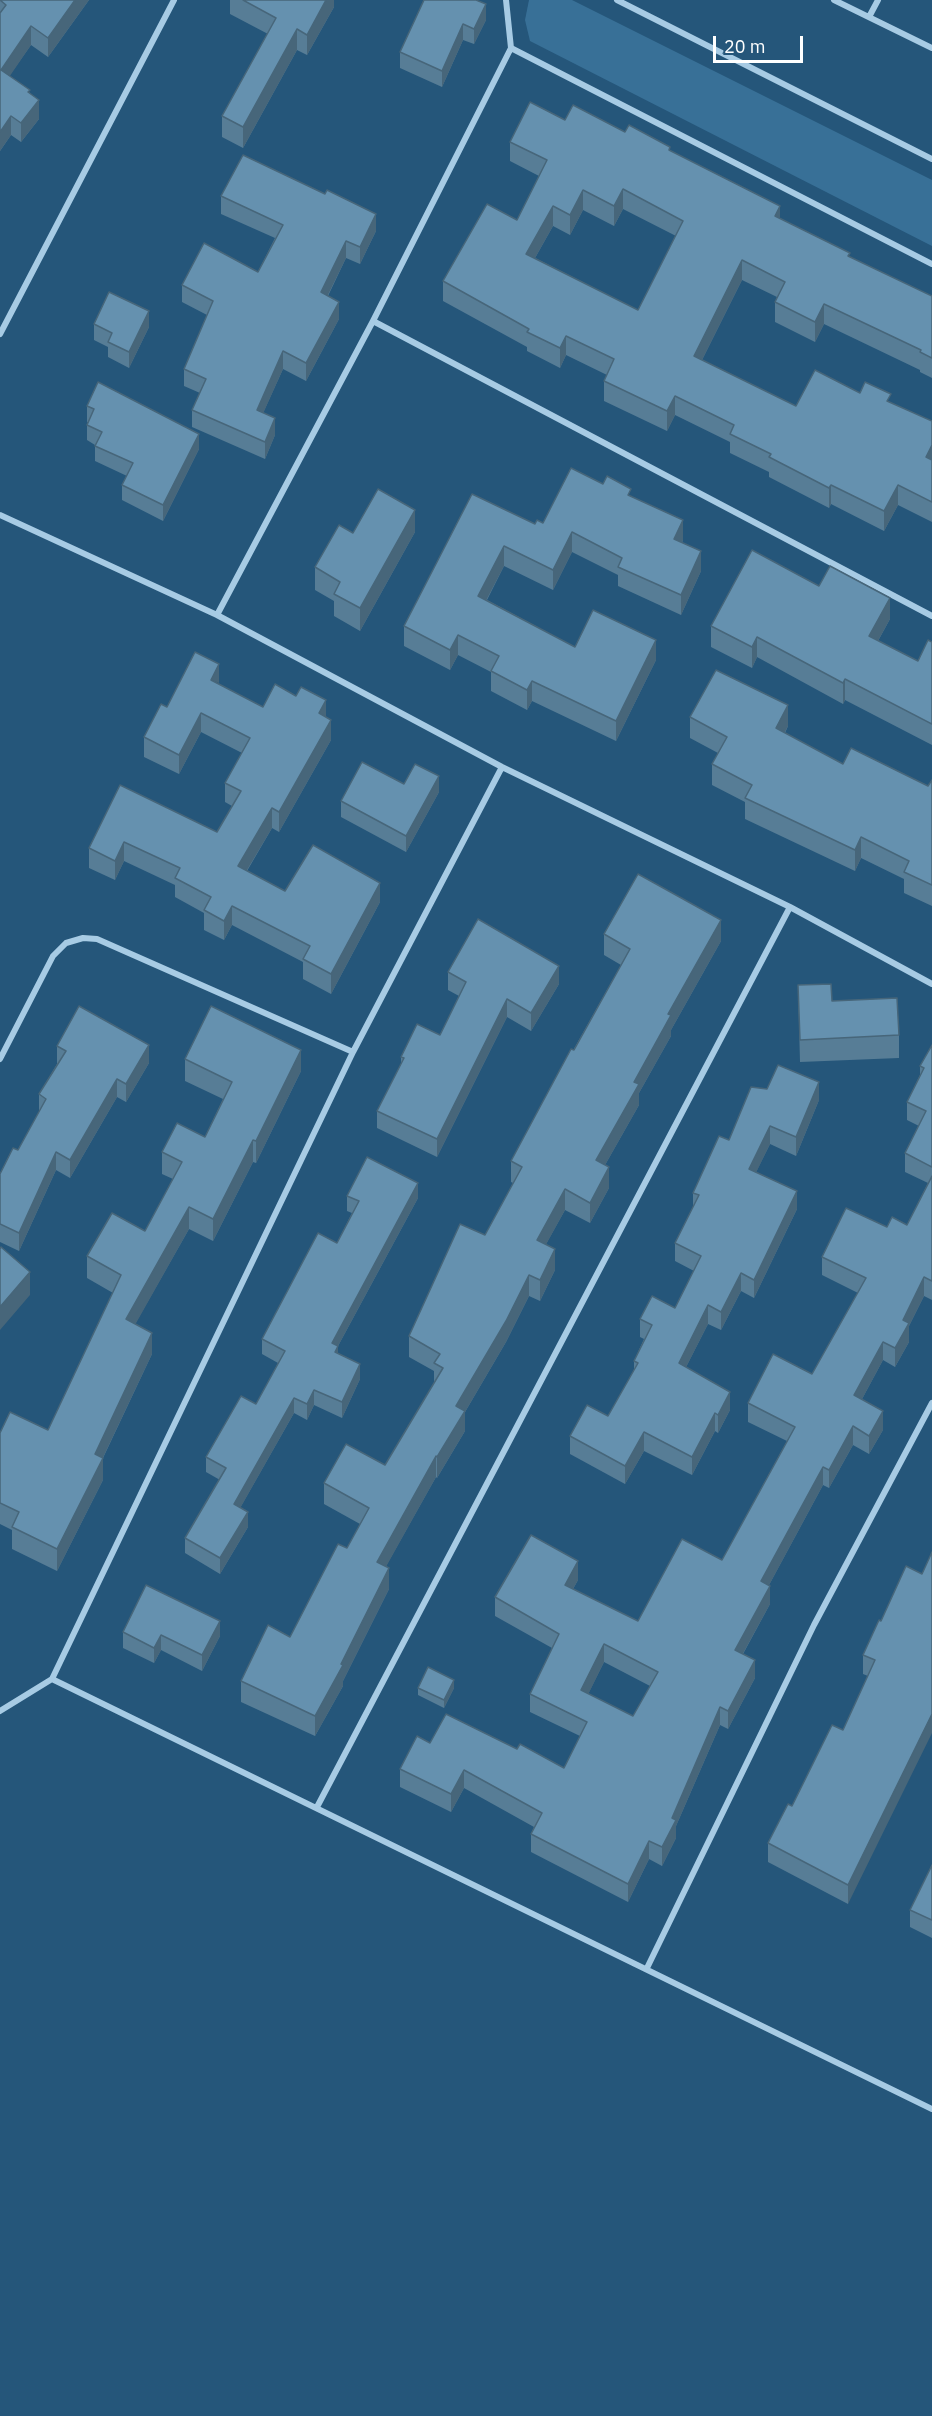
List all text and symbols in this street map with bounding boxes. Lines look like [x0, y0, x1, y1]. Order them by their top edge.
scale bar [716, 24, 806, 62]
text: 20 m [724, 35, 766, 58]

